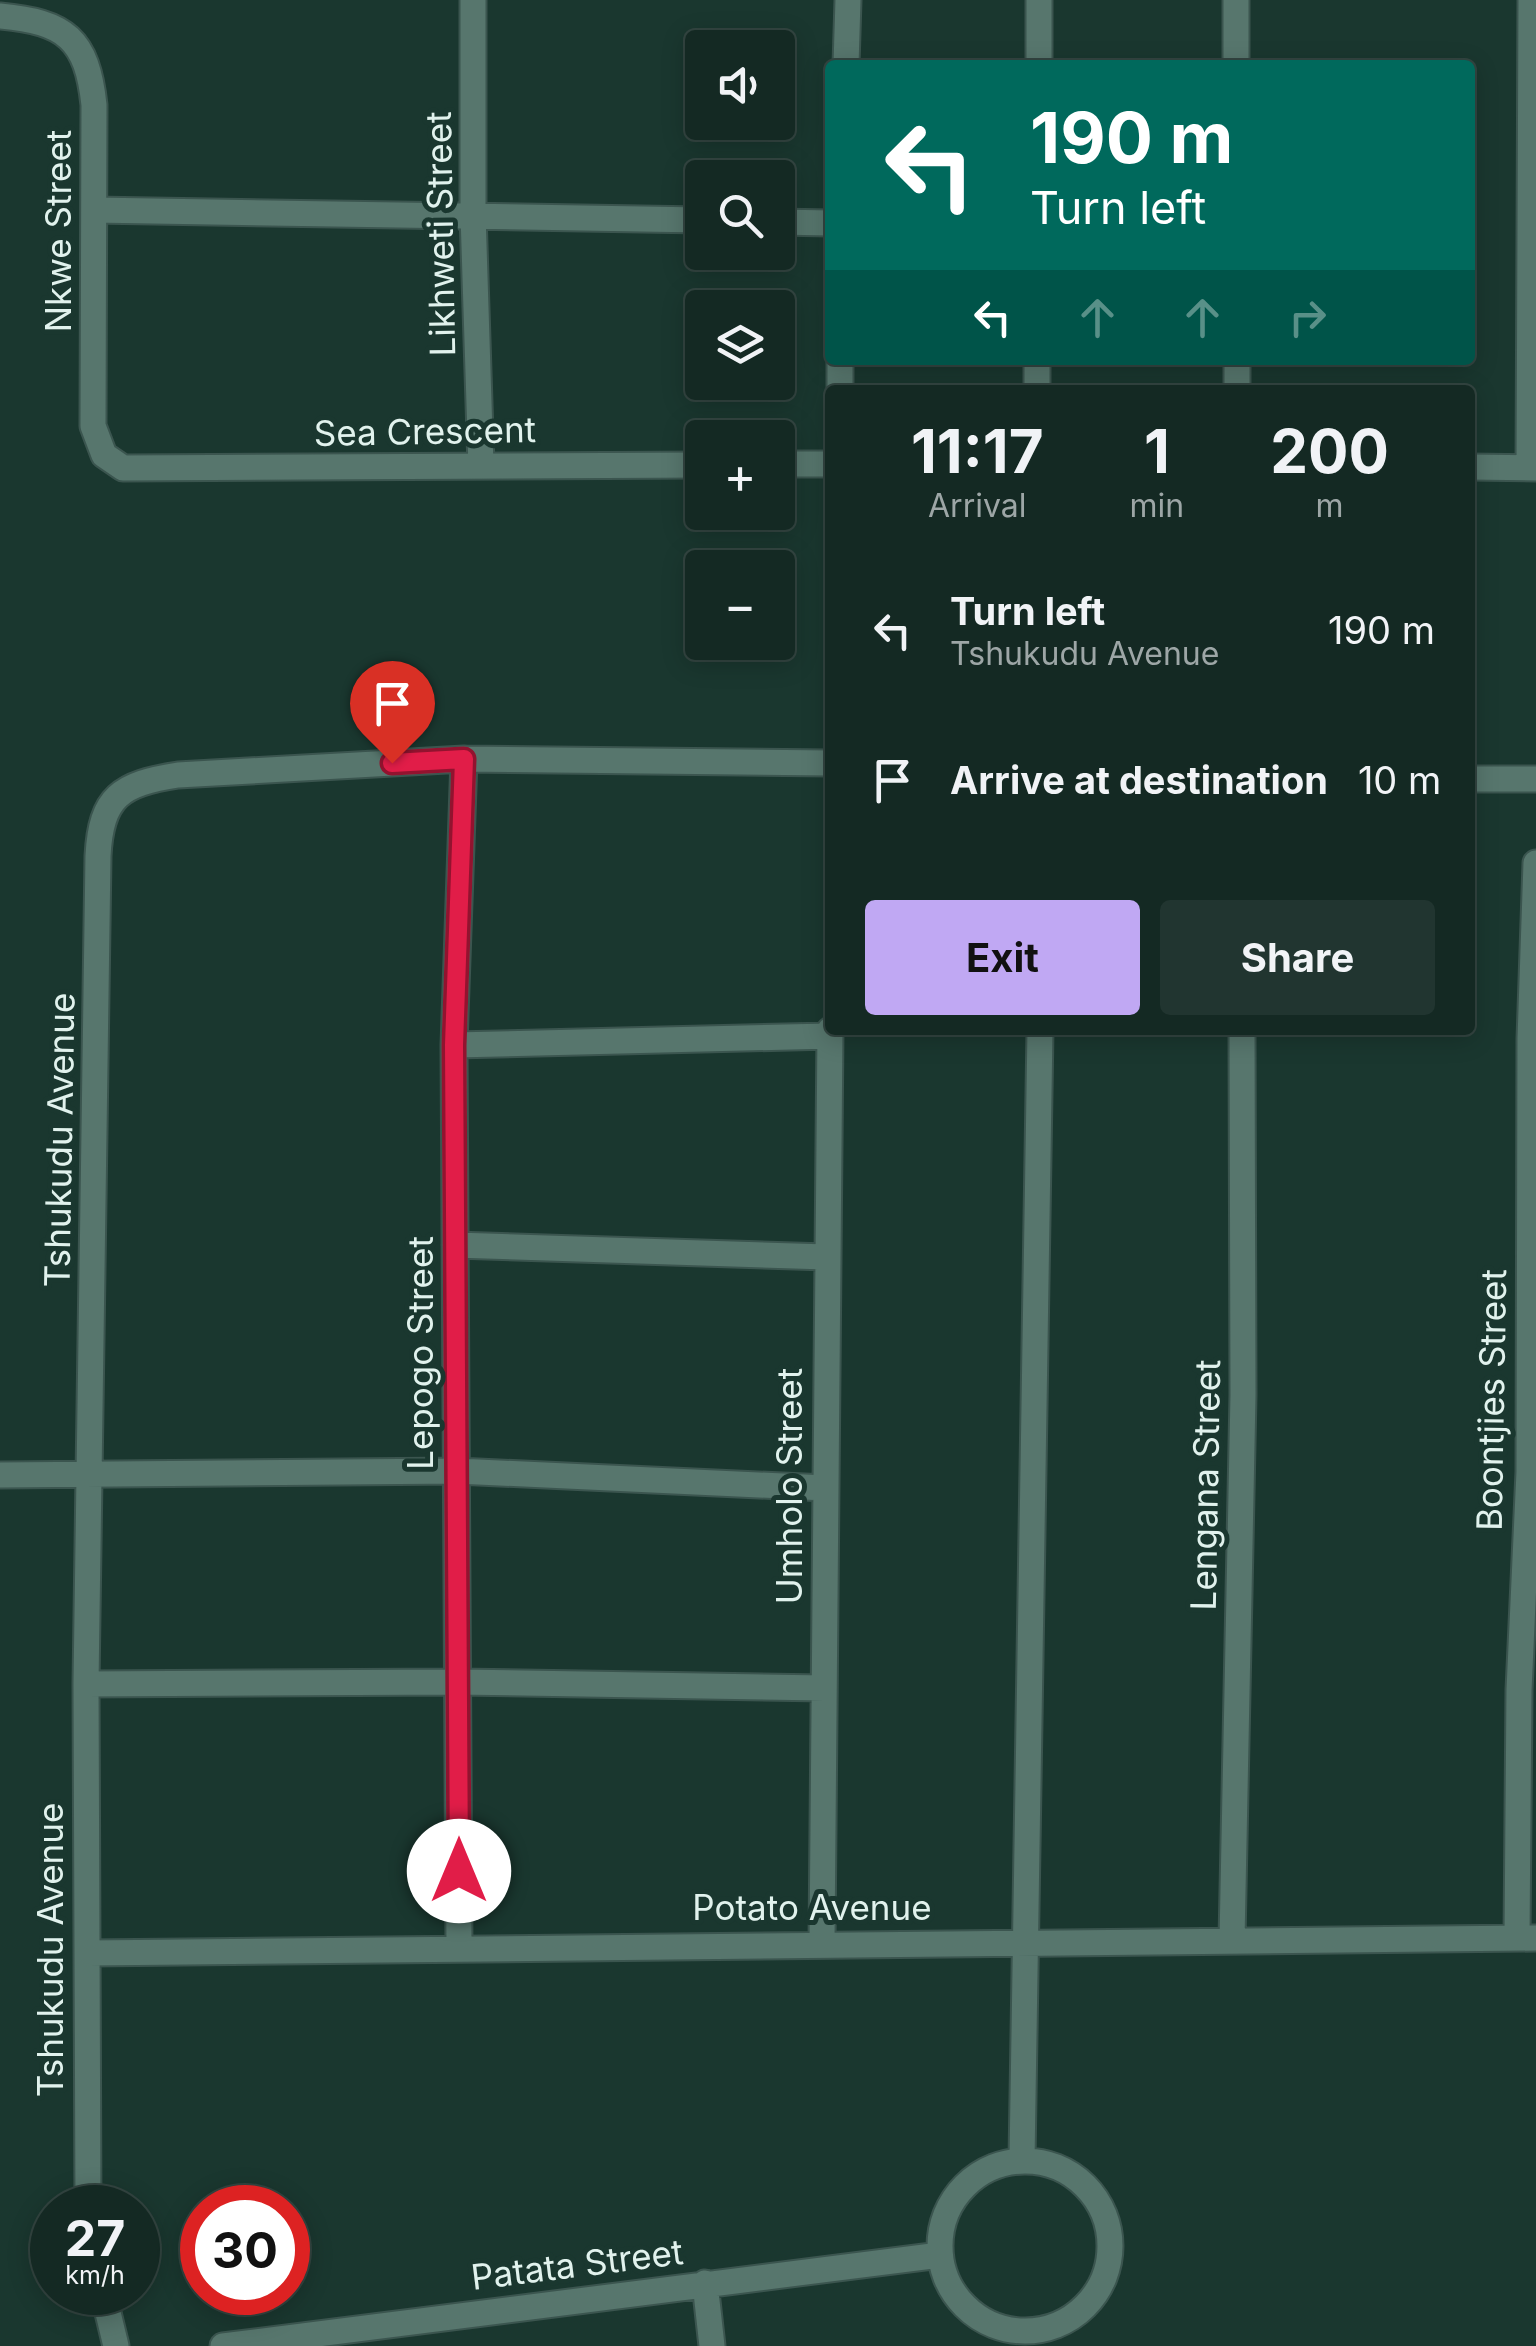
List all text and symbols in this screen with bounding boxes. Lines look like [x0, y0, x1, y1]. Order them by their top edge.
map controls [685, 30, 795, 660]
button: sound [685, 30, 795, 140]
text: 190 m [1030, 95, 1233, 180]
icon: left [865, 100, 995, 230]
street label: Likhweti Street [417, 111, 463, 357]
street label: Nkwe Street [37, 130, 79, 332]
button: search [685, 160, 795, 270]
text: Turn left [1030, 180, 1206, 235]
button: layers [685, 290, 795, 400]
icon: left [965, 290, 1020, 345]
icon: ahead [1070, 290, 1125, 345]
icon: ahead [1175, 290, 1230, 345]
icon: right [1280, 290, 1335, 345]
street label: Sea Crescent [313, 408, 536, 454]
text: 11:17 [911, 415, 1044, 487]
text: 1 [1144, 415, 1170, 487]
text: 200 [1270, 415, 1389, 487]
button: + [685, 420, 795, 530]
text: Arrival [928, 486, 1027, 525]
text: min [1130, 486, 1184, 525]
text: m [1316, 486, 1344, 525]
button: − [685, 550, 795, 660]
text: Turn left [950, 588, 1105, 634]
icon: left [865, 603, 920, 658]
text: 190 m [1328, 607, 1435, 653]
text: Tshukudu Avenue [950, 634, 1219, 673]
pin [350, 661, 435, 764]
icon: arrive [365, 676, 420, 731]
icon: arrive [865, 753, 920, 808]
text: Arrive at destination [950, 757, 1328, 803]
text: 10 m [1358, 757, 1441, 803]
button: Exit [865, 900, 1140, 1015]
button: Share [1160, 900, 1435, 1015]
street label: Tshukudu Avenue [35, 992, 83, 1288]
street label: Lepogo Street [399, 1236, 441, 1470]
street label: Boontjies Street [1468, 1269, 1514, 1531]
street label: Lengana Street [1182, 1359, 1228, 1611]
street label: Umholo Street [768, 1368, 810, 1604]
street label: Tshukudu Avenue [29, 1803, 71, 2097]
position arrow [407, 1819, 511, 1923]
street label: Potato Avenue [692, 1886, 932, 1928]
speed limit sign: 30 [180, 2185, 310, 2315]
text: 27 [65, 2208, 125, 2268]
street label: Patata Street [469, 2230, 685, 2298]
text: km/h [65, 2260, 125, 2290]

